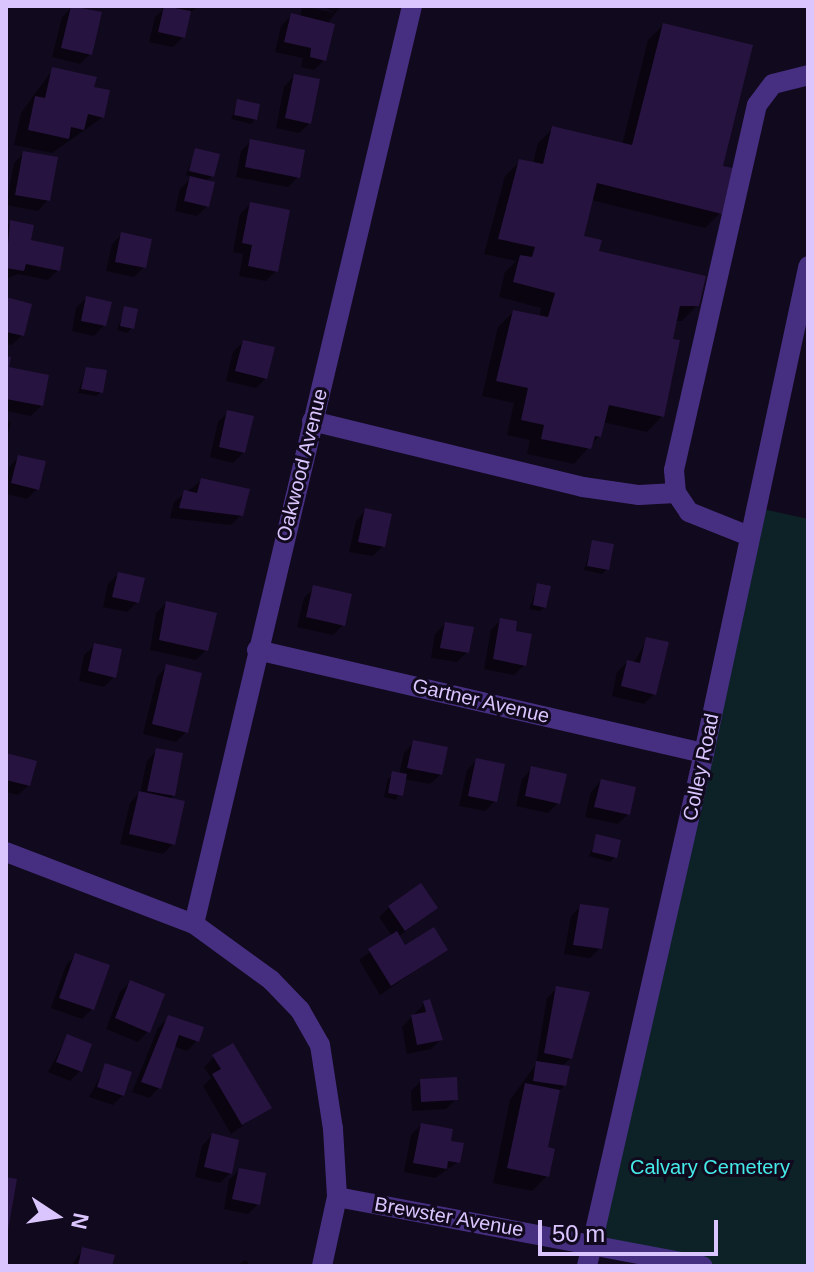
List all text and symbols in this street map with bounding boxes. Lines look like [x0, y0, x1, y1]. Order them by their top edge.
street label: Oakwood Avenue [271, 386, 333, 544]
street label: Gartner Avenue [410, 673, 552, 729]
street label: Colley Road [678, 711, 724, 823]
park label: Calvary Cemetery [630, 1155, 790, 1179]
north arrow [16, 1176, 96, 1256]
street label: Brewster Avenue [372, 1192, 526, 1242]
scale bar [542, 1204, 722, 1254]
text: N [66, 1211, 94, 1231]
text: 50 m [552, 1220, 605, 1247]

